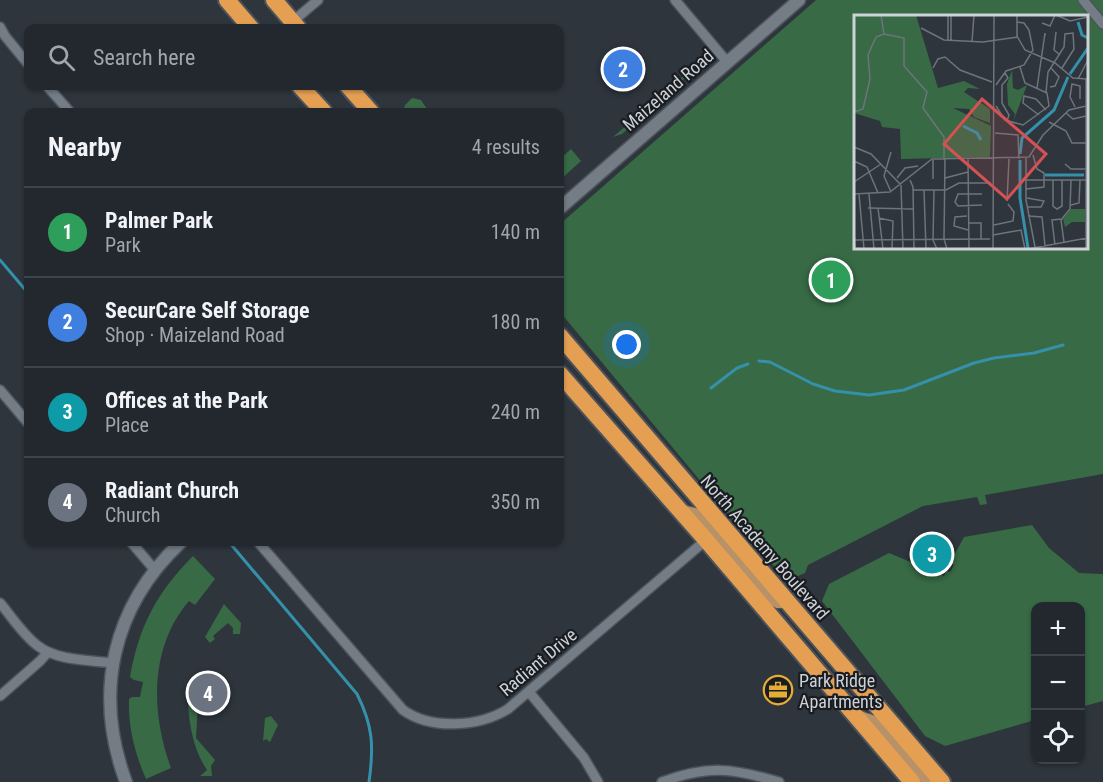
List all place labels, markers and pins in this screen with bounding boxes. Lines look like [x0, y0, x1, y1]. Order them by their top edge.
pin: 2 [604, 46, 642, 92]
pin: 1 [812, 258, 850, 302]
pin: 3 [912, 532, 952, 576]
pin: 4 [188, 670, 228, 716]
place label: Park Ridge Apartments [799, 670, 882, 712]
office icon: Park Ridge Apartments [762, 674, 794, 706]

